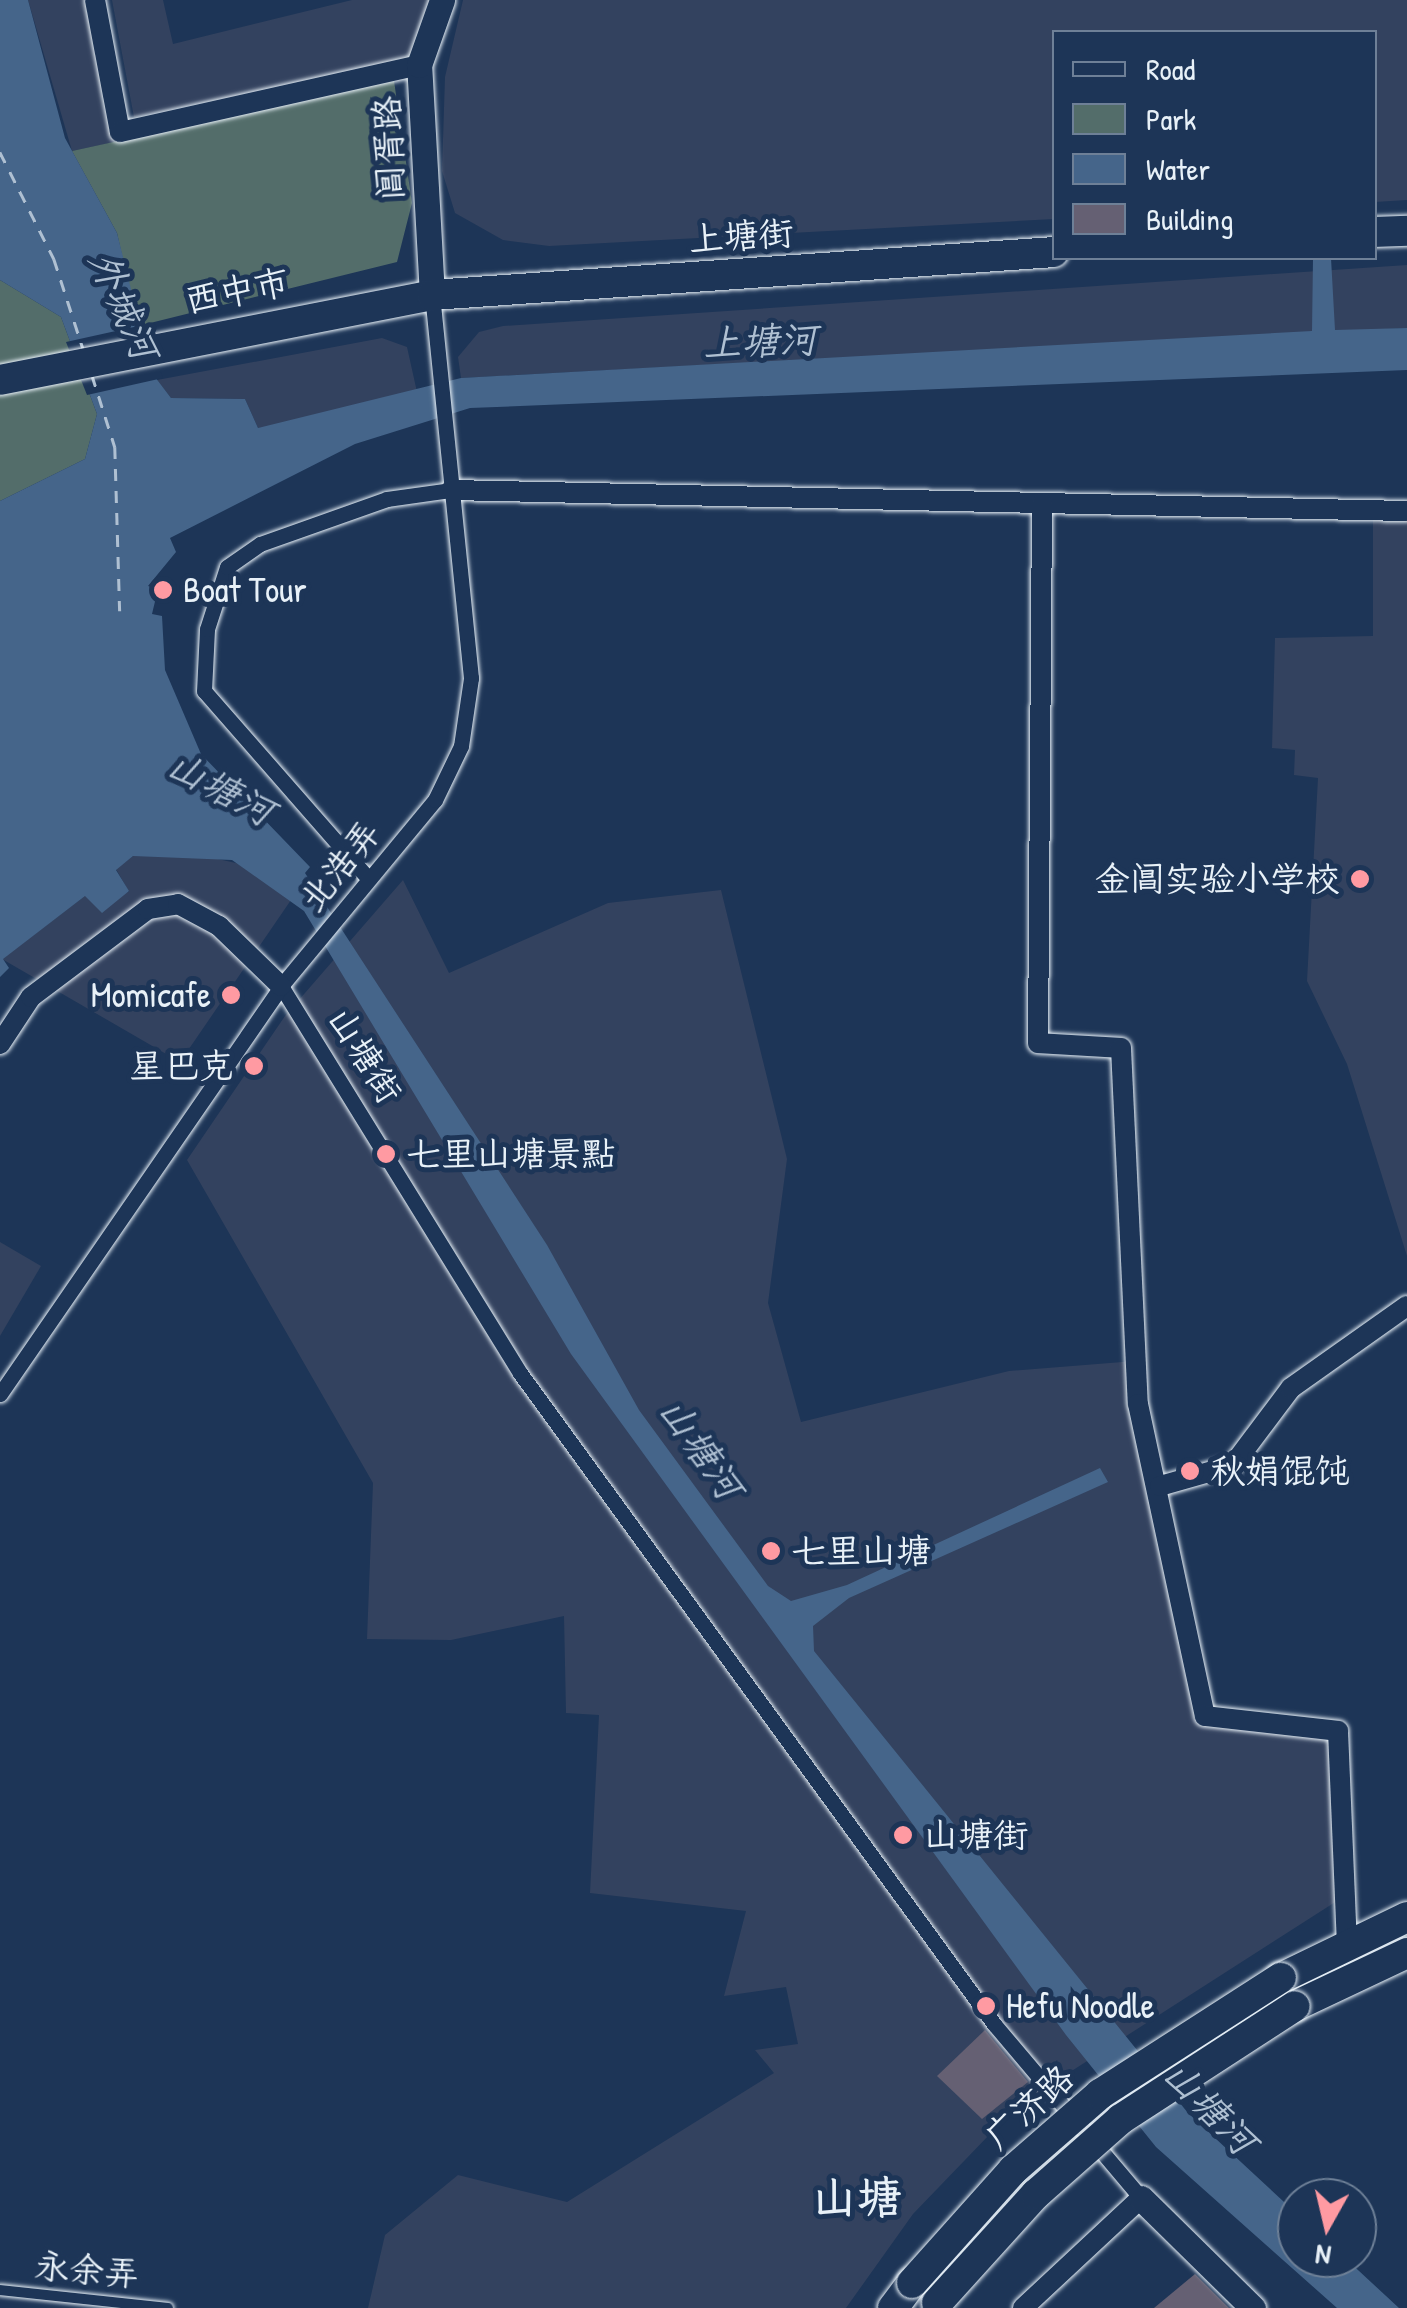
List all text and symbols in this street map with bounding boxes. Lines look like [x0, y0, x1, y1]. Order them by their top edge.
legend [1052, 30, 1377, 260]
text: Road [1146, 49, 1195, 89]
street label: 阊胥路 [365, 94, 413, 202]
text: Park [1146, 99, 1196, 139]
text: Water [1146, 149, 1210, 189]
text: Building [1146, 199, 1233, 239]
street label: 上塘街 [687, 211, 795, 261]
water label: 外城河 [80, 244, 168, 366]
street label: 西中市 [181, 260, 293, 322]
water label: 上塘河 [702, 316, 818, 366]
place label: Boat Tour [183, 569, 307, 611]
marker: Boat Tour [152, 579, 174, 601]
water label: 山塘河 [160, 741, 282, 835]
street label: 北浩弄 [291, 812, 389, 920]
place label: 金阊实验小学校 [1095, 858, 1340, 900]
marker: 金阊实验小学校 [1349, 868, 1371, 890]
place label: Momicafe [91, 974, 211, 1016]
marker: Momicafe [220, 984, 242, 1006]
street label: 山塘街 [319, 999, 411, 1111]
place label: 星巴克 [129, 1045, 234, 1087]
marker: 星巴克 [243, 1055, 265, 1077]
place label: 七里山塘景點 [406, 1133, 616, 1175]
marker: 七里山塘景點 [375, 1143, 397, 1165]
water label: 山塘河 [650, 1388, 752, 1508]
place label: 秋娟馄饨 [1210, 1450, 1350, 1492]
marker: 秋娟馄饨 [1179, 1460, 1201, 1482]
place label: 七里山塘 [791, 1530, 931, 1572]
marker: 七里山塘 [760, 1540, 782, 1562]
place label: 山塘街 [923, 1814, 1028, 1856]
marker: 山塘街 [892, 1824, 914, 1846]
place label: Hefu Noodle [1006, 1985, 1155, 2027]
marker: Hefu Noodle [975, 1995, 997, 2017]
water label: 山塘河 [1154, 2050, 1266, 2164]
street label: 广济路 [976, 2056, 1082, 2158]
district label: 山塘 [812, 2170, 902, 2224]
north arrow [1277, 2178, 1377, 2278]
text: N [1313, 2236, 1333, 2276]
street label: 永余弄 [33, 2245, 141, 2295]

